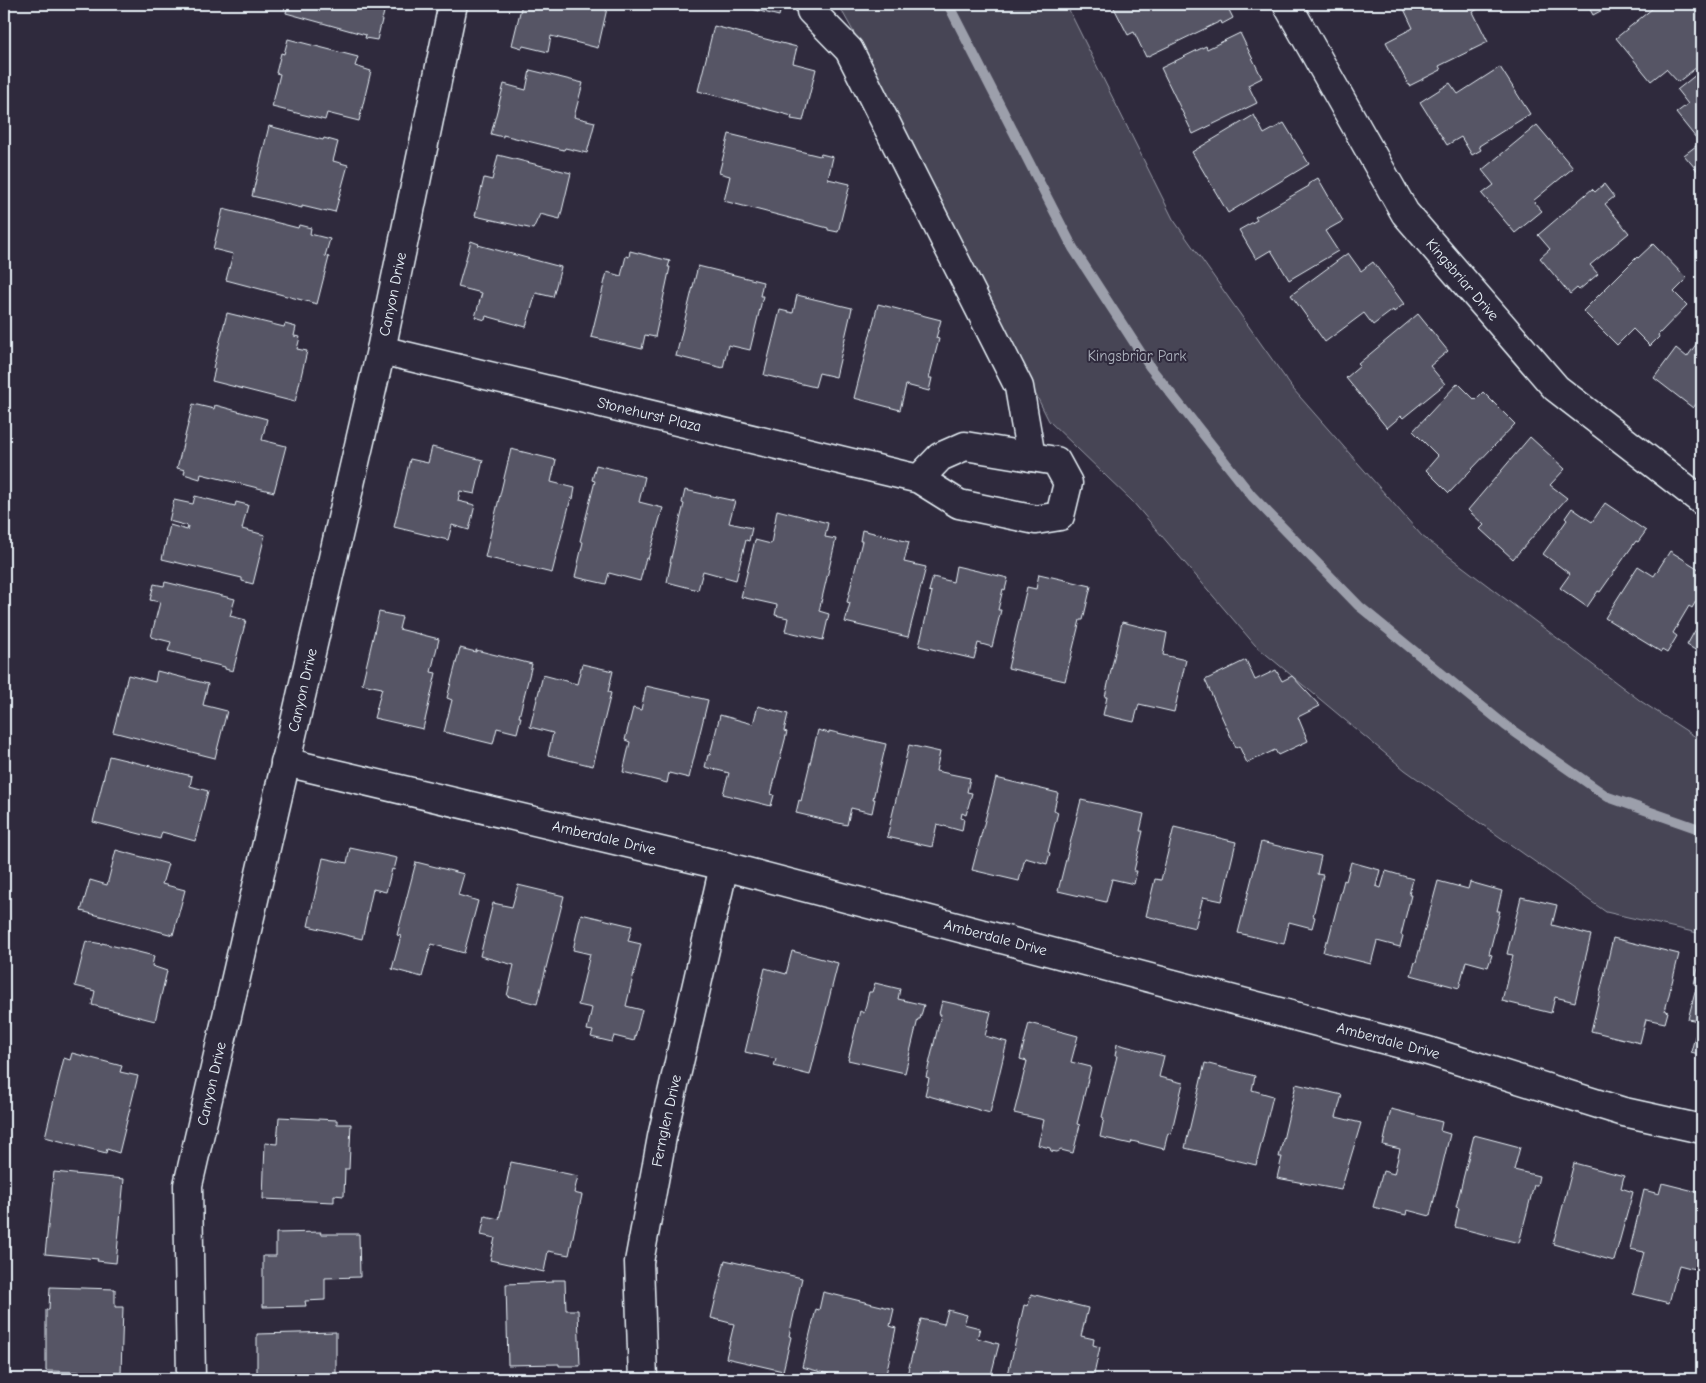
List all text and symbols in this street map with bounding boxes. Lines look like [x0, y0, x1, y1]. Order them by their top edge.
street label: Kingsbriar Drive [1422, 235, 1503, 325]
street label: Canyon Drive [375, 250, 410, 338]
park label: Kingsbriar Park [1087, 347, 1187, 365]
street label: Stonehurst Plaza [596, 393, 703, 436]
street label: Canyon Drive [284, 646, 321, 734]
street label: Amberdale Drive [551, 817, 658, 859]
street label: Amberdale Drive [942, 915, 1050, 960]
street label: Amberdale Drive [1335, 1018, 1443, 1063]
street label: Canyon Drive [193, 1040, 230, 1127]
street label: Fernglen Drive [648, 1072, 685, 1168]

